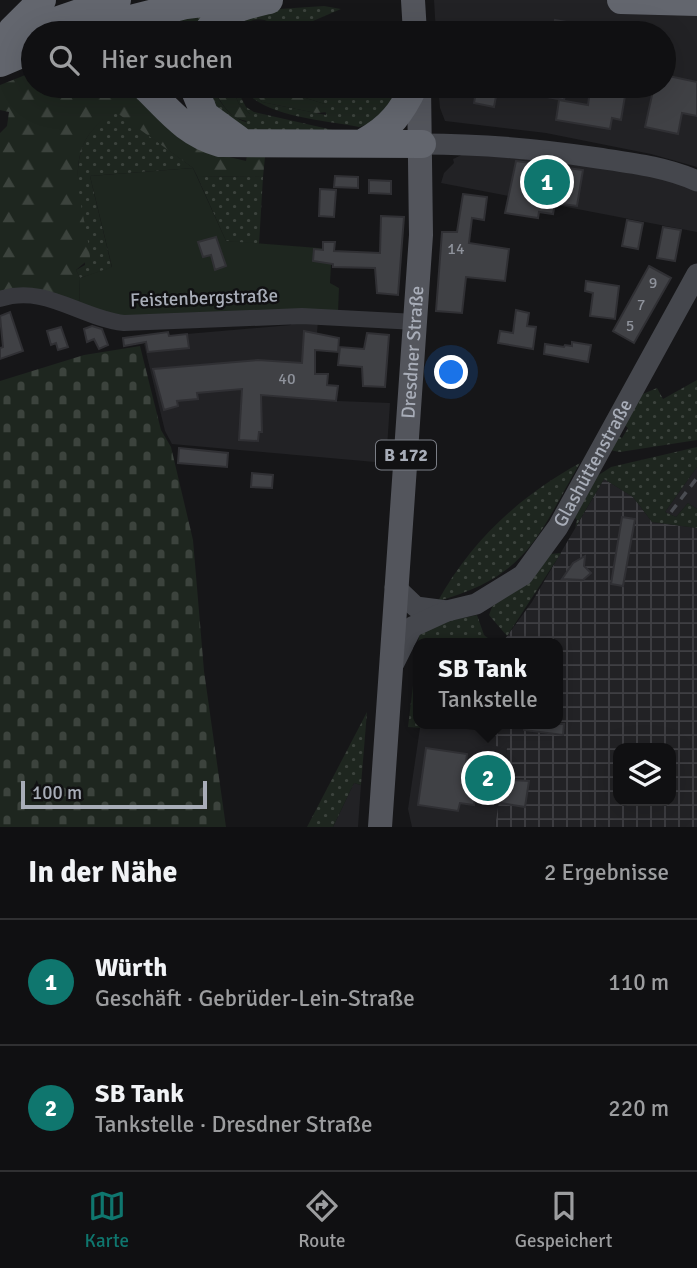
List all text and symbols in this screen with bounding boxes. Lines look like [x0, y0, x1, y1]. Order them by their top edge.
search box [21, 21, 676, 98]
icon: search [45, 41, 83, 79]
text: Hier suchen [101, 44, 233, 76]
pin: 1 [524, 156, 570, 208]
house number: 14 [447, 239, 465, 259]
house number: 9 [649, 273, 657, 293]
street label: Feistenbergstraße [130, 283, 278, 313]
street label: Dresdner Straße [396, 285, 429, 419]
house number: 7 [637, 295, 645, 315]
house number: 5 [626, 316, 634, 336]
your location [434, 355, 468, 389]
house number: 40 [278, 369, 296, 389]
street label: Glashüttenstraße [548, 395, 638, 531]
road number: B 172 [376, 440, 436, 470]
popup [413, 638, 563, 729]
text: SB Tank [438, 653, 527, 685]
text: Tankstelle [438, 685, 538, 714]
map controls [613, 743, 676, 806]
button: layers [613, 743, 676, 806]
pin: 2 [465, 752, 511, 804]
scale bar [21, 778, 206, 810]
text: 100 m [32, 781, 82, 805]
text: In der Nähe [28, 854, 177, 891]
text: 2 Ergebnisse [544, 858, 669, 887]
text: Würth [95, 952, 167, 984]
text: 1 [45, 968, 57, 997]
text: 110 m [608, 968, 669, 997]
text: Geschäft · Gebrüder-Lein-Straße [95, 984, 415, 1013]
text: SB Tank [95, 1078, 184, 1110]
text: 2 [45, 1094, 57, 1123]
text: 220 m [608, 1094, 669, 1123]
text: Tankstelle · Dresdner Straße [95, 1110, 372, 1139]
tab: Karte [85, 1187, 129, 1253]
tab: Route [298, 1187, 346, 1253]
tab: Gespeichert [515, 1187, 612, 1253]

